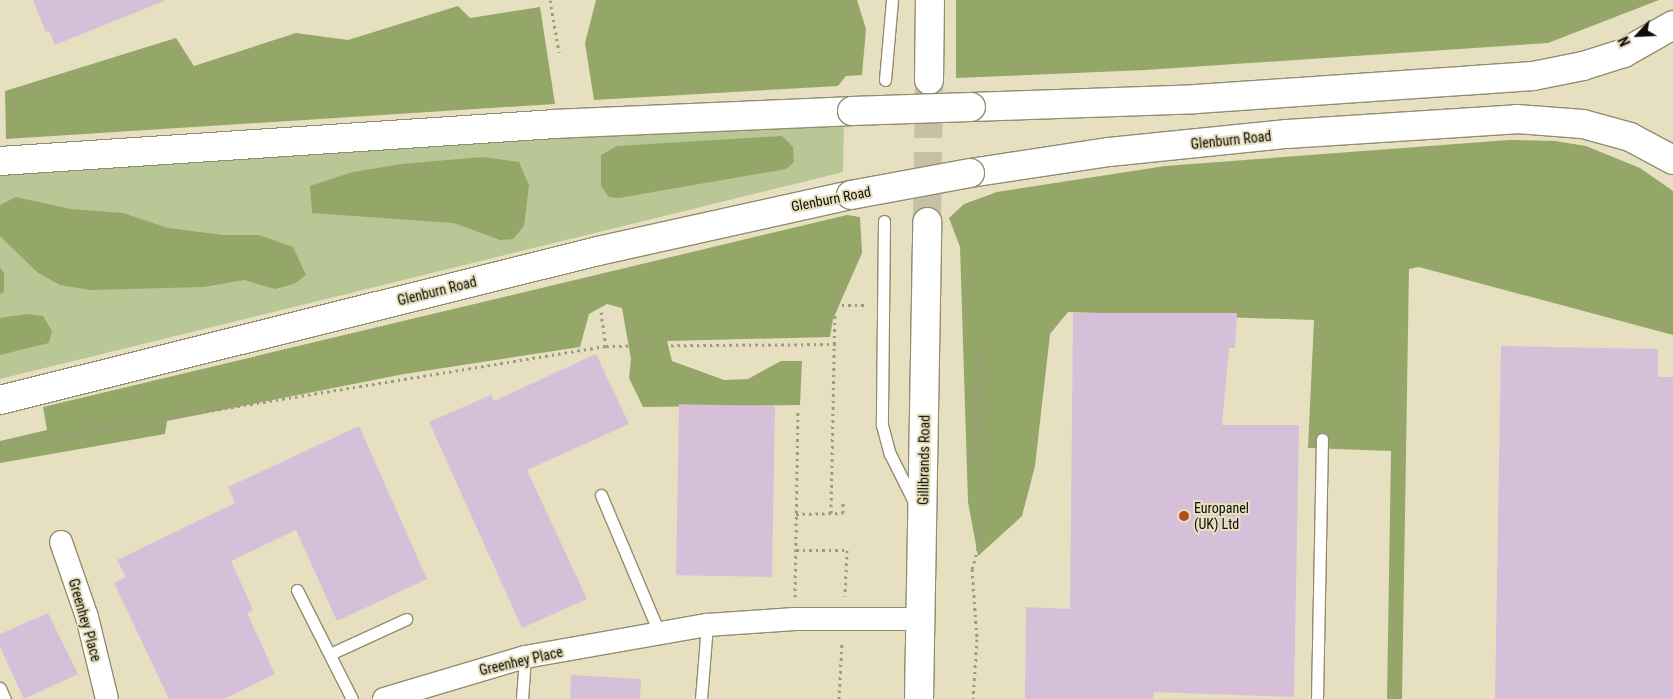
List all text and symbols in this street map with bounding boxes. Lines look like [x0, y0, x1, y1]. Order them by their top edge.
north arrow [1613, 10, 1663, 60]
text: N [1615, 34, 1633, 49]
street label: Glenburn Road [1190, 127, 1272, 153]
street label: Glenburn Road [790, 183, 872, 215]
street label: Glenburn Road [396, 273, 478, 309]
street label: Gillibrands Road [915, 415, 933, 505]
place label: Europanel (UK) Ltd [1194, 500, 1249, 532]
marker: Europanel (UK) Ltd [1178, 510, 1190, 522]
street label: Greenhey Place [65, 577, 105, 663]
street label: Greenhey Place [478, 643, 564, 679]

